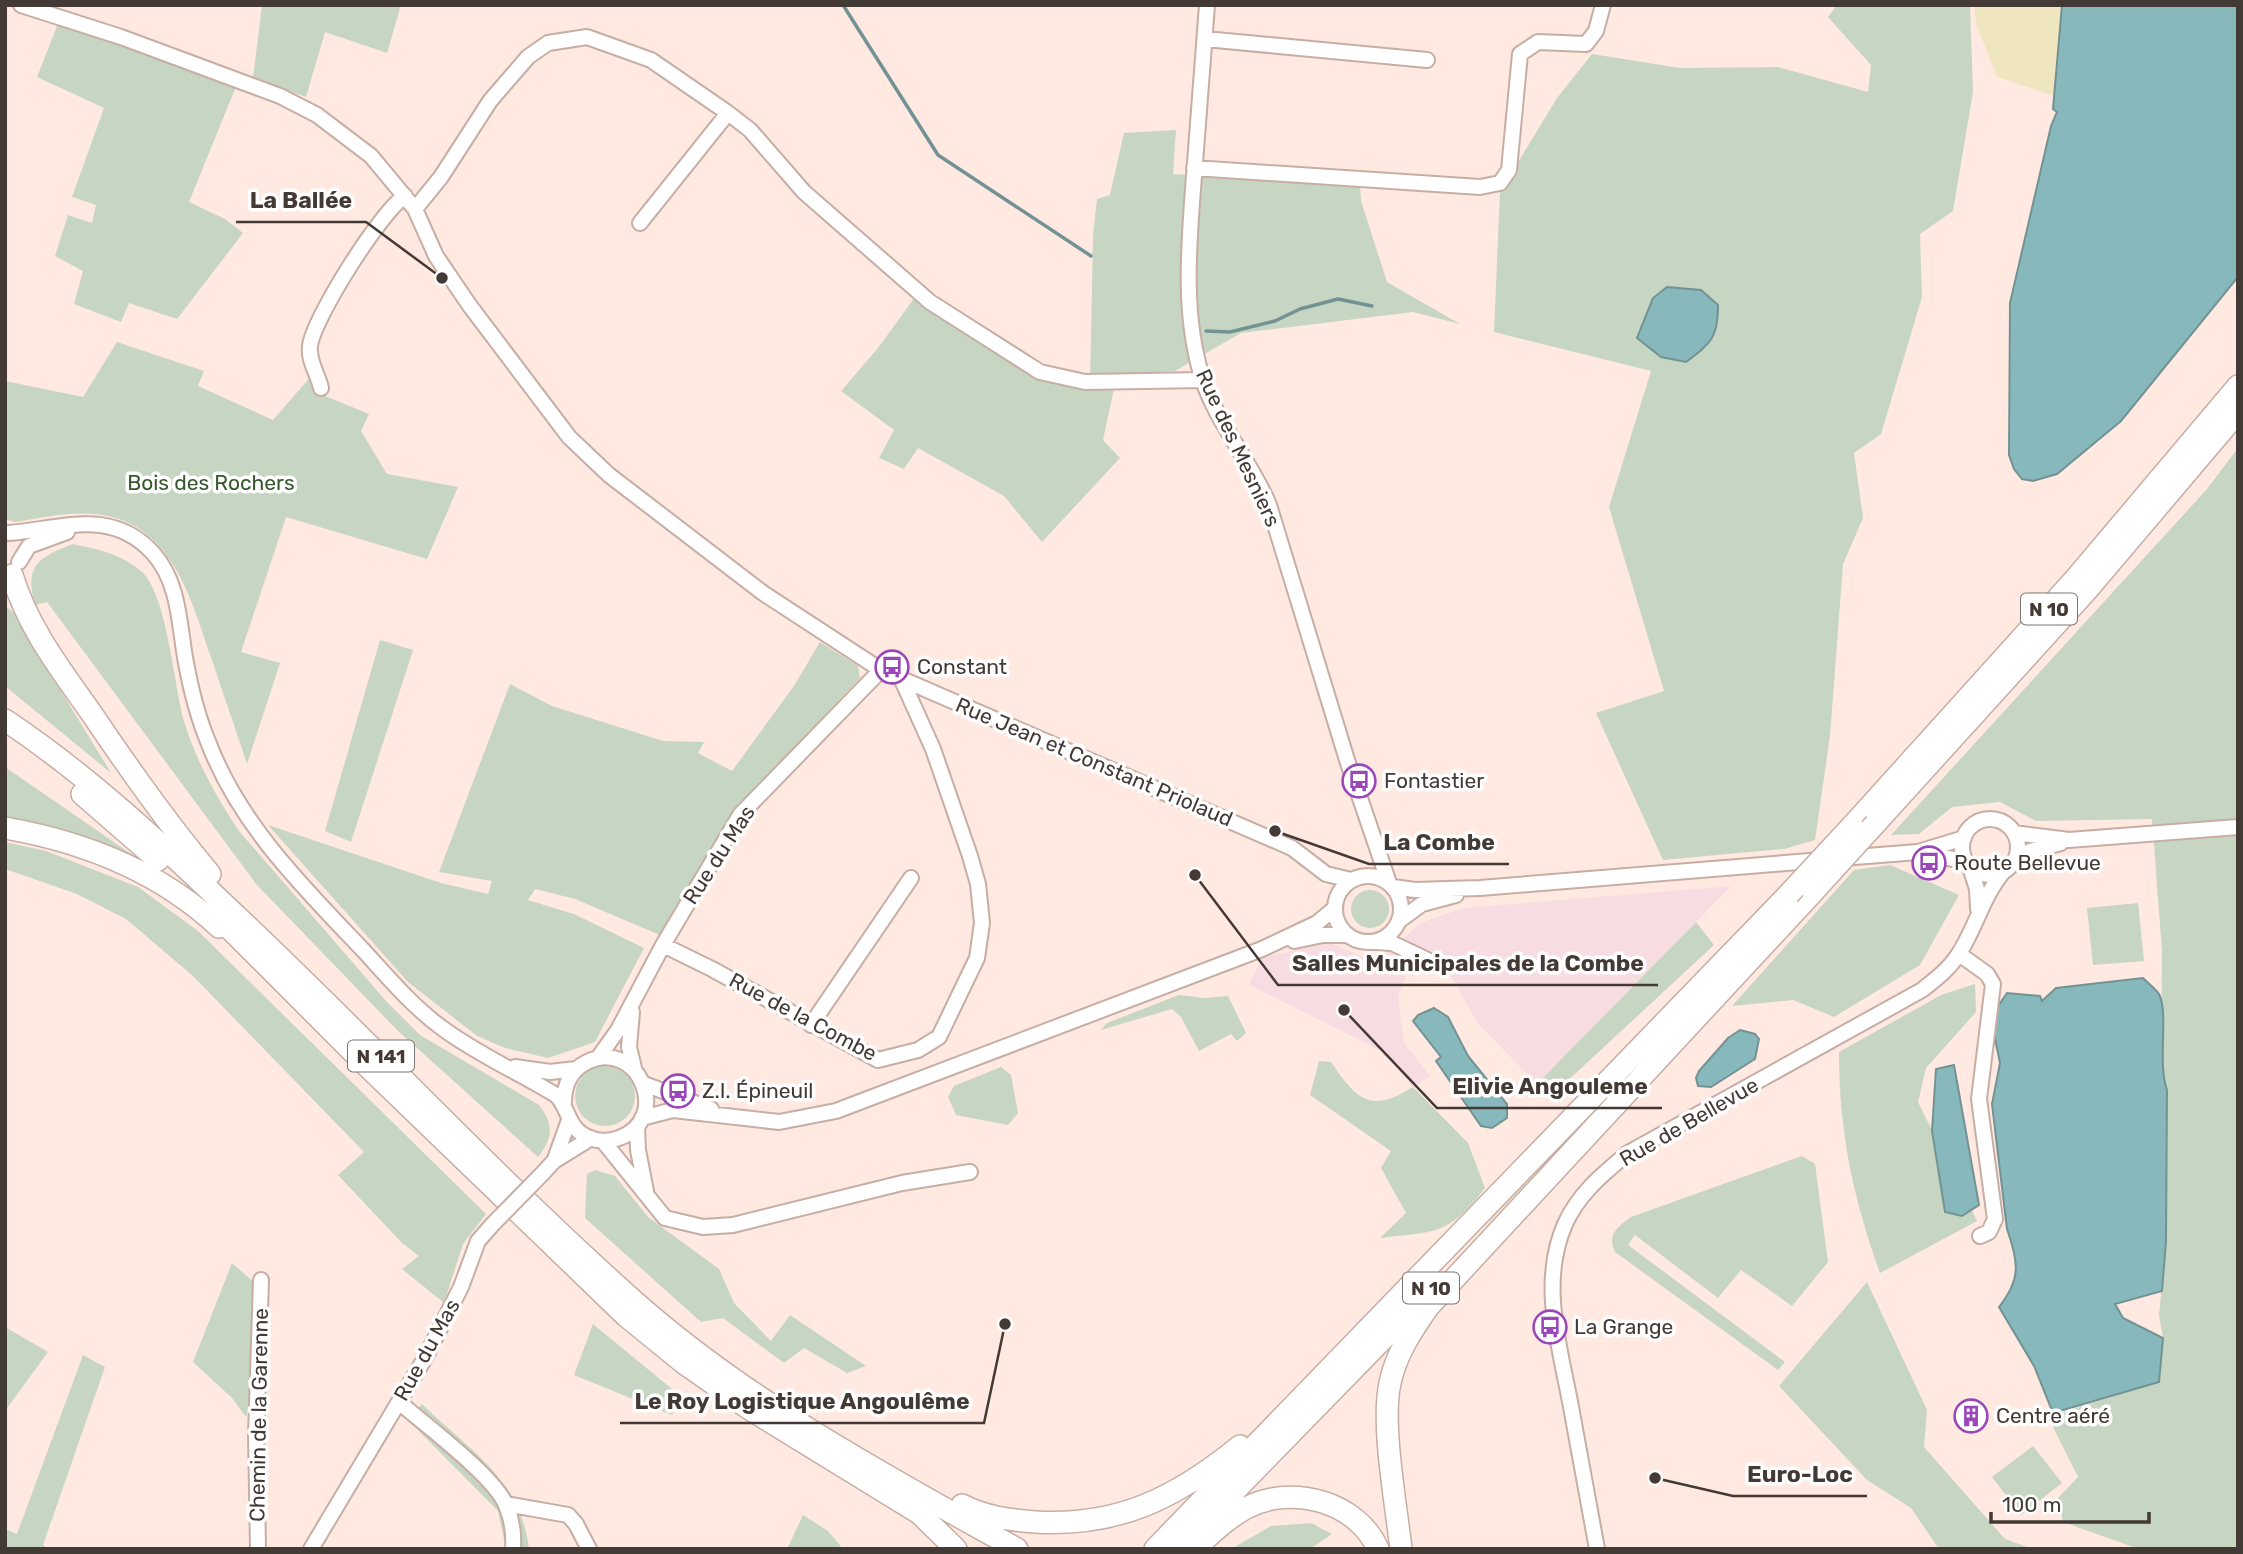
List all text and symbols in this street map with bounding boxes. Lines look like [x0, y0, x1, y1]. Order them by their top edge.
callout: La Ballée [236, 178, 366, 222]
text: La Ballée [250, 186, 352, 214]
street label: Rue des Mesniers [1191, 365, 1286, 530]
park label: Bois des Rochers [127, 470, 295, 495]
road number: N 10 [2021, 594, 2077, 624]
bus stop icon: Constant [873, 648, 911, 686]
place label: Constant [917, 654, 1007, 679]
street label: Rue Jean et Constant Priolaud [952, 692, 1236, 831]
bus stop icon: Fontastier [1340, 762, 1378, 800]
place label: Fontastier [1384, 768, 1484, 793]
street label: Rue du Mas [677, 801, 760, 909]
callout: La Combe [1369, 820, 1509, 864]
text: La Combe [1383, 828, 1495, 856]
bus stop icon: Route Bellevue [1910, 844, 1948, 882]
place label: Route Bellevue [1954, 850, 2101, 875]
callout: Salles Municipales de la Combe [1278, 941, 1658, 985]
text: Salles Municipales de la Combe [1292, 949, 1644, 977]
street label: Rue de la Combe [725, 967, 881, 1066]
road number: N 141 [348, 1040, 414, 1072]
callout: Elivie Angouleme [1437, 1064, 1662, 1108]
bus stop icon: Z.I. Épineuil [659, 1072, 697, 1110]
text: Elivie Angouleme [1452, 1072, 1648, 1100]
street label: Rue de Bellevue [1615, 1072, 1763, 1171]
place label: Z.I. Épineuil [702, 1078, 813, 1103]
road number: N 10 [1403, 1272, 1459, 1304]
street label: Rue du Mas [388, 1294, 465, 1405]
street label: Chemin de la Garenne [244, 1308, 273, 1522]
bus stop icon: La Grange [1531, 1308, 1569, 1346]
place label: La Grange [1574, 1314, 1673, 1339]
callout: Le Roy Logistique Angoulême [620, 1379, 984, 1423]
text: Le Roy Logistique Angoulême [634, 1387, 970, 1415]
building icon: Centre aéré [1952, 1397, 1990, 1435]
place label: Centre aéré [1996, 1403, 2110, 1428]
callout: Euro-Loc [1733, 1452, 1867, 1496]
text: Euro-Loc [1747, 1460, 1853, 1488]
scale bar [1991, 1480, 2148, 1524]
text: 100 m [2002, 1492, 2061, 1517]

